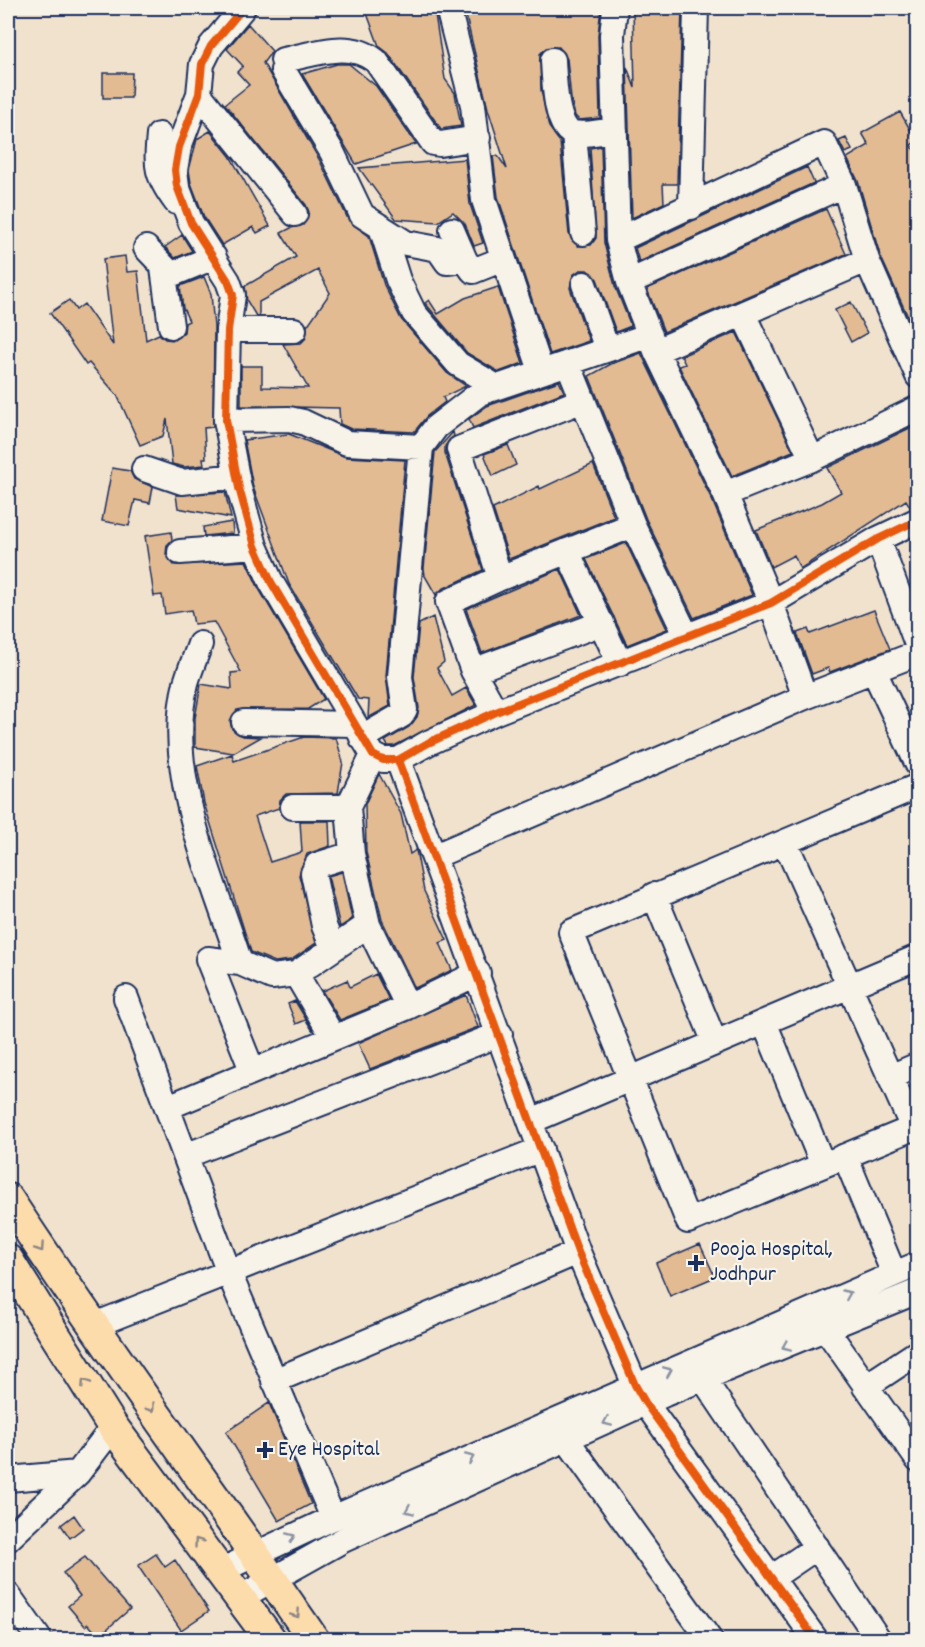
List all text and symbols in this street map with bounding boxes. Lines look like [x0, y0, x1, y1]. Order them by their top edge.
place label: Pooja Hospital, Jodhpur [710, 1235, 833, 1291]
one-way arrow [33, 1241, 44, 1252]
marker: Pooja Hospital, Jodhpur [687, 1254, 705, 1272]
one-way arrow [840, 1289, 851, 1301]
one-way arrow [781, 1338, 792, 1350]
one-way arrow [661, 1366, 672, 1378]
one-way arrow [81, 1379, 92, 1390]
one-way arrow [144, 1402, 155, 1413]
one-way arrow [602, 1414, 613, 1426]
place label: Eye Hospital [278, 1435, 380, 1466]
marker: Eye Hospital [256, 1441, 274, 1459]
one-way arrow [463, 1453, 474, 1465]
one-way arrow [405, 1503, 416, 1515]
one-way arrow [285, 1532, 296, 1544]
one-way arrow [194, 1537, 205, 1548]
one-way arrow [289, 1607, 300, 1618]

